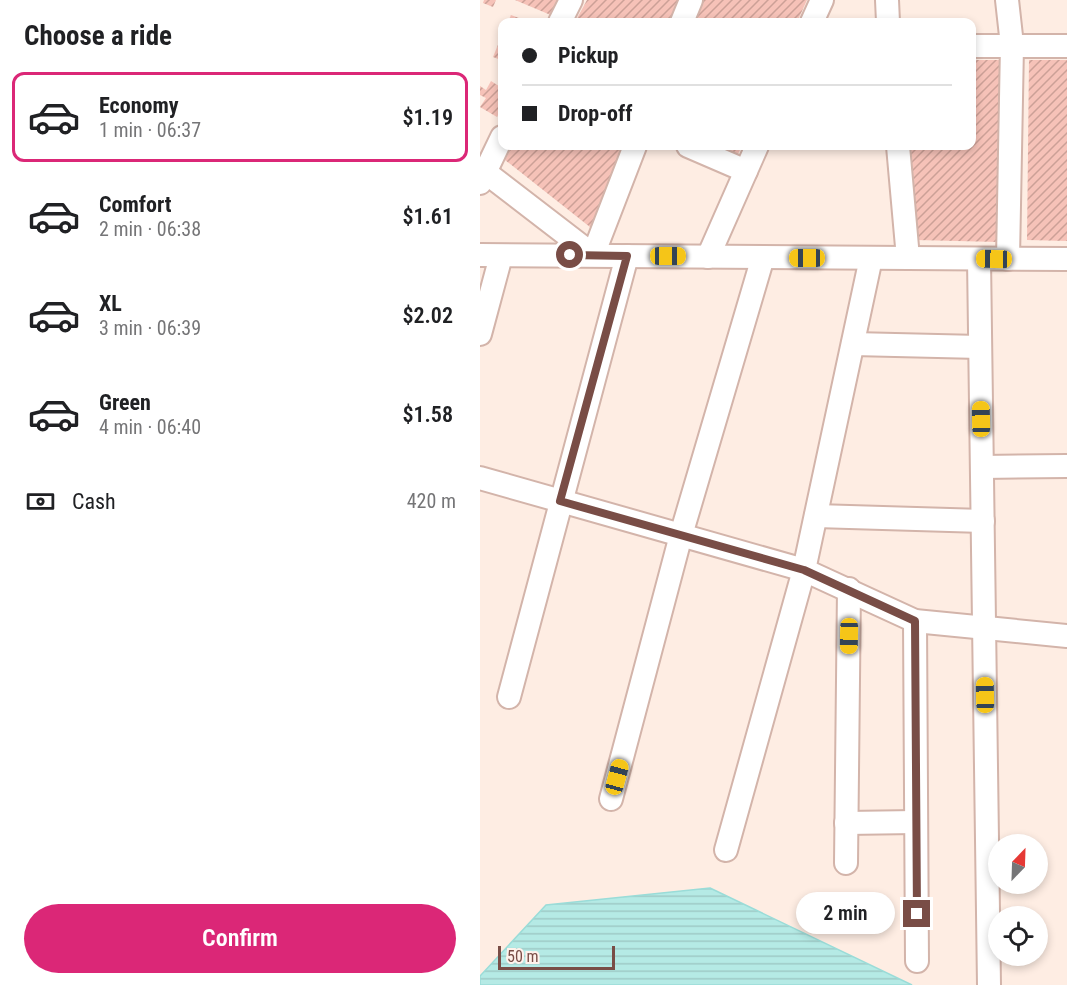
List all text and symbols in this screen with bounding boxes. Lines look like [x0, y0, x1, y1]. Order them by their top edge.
text: Choose a ride [24, 20, 172, 52]
text: Pickup [558, 43, 618, 68]
icon: car [27, 90, 81, 144]
text: Economy [99, 93, 179, 118]
text: Drop-off [558, 101, 632, 126]
text: $1.19 [402, 105, 453, 130]
text: 1 min · 06:37 [99, 118, 201, 142]
icon: car [27, 189, 81, 243]
text: Comfort [99, 192, 172, 217]
text: $1.61 [402, 204, 453, 229]
text: 2 min · 06:38 [99, 217, 201, 241]
route start [556, 241, 583, 268]
car [650, 247, 686, 265]
car [789, 249, 825, 267]
car [976, 250, 1012, 268]
icon: car [27, 288, 81, 342]
text: XL [99, 291, 122, 316]
text: $2.02 [402, 303, 453, 328]
text: 3 min · 06:39 [99, 316, 201, 340]
icon: car [27, 387, 81, 441]
text: Green [99, 390, 151, 415]
car [972, 401, 990, 437]
text: $1.58 [402, 402, 453, 427]
text: 4 min · 06:40 [99, 415, 201, 439]
icon: cash [24, 485, 57, 518]
text: Cash [72, 489, 116, 514]
text: 420 m [407, 489, 456, 513]
car [840, 618, 858, 654]
car [976, 677, 994, 713]
car [604, 757, 630, 797]
north arrow [988, 834, 1048, 894]
map controls [988, 834, 1048, 966]
callout: 2 min [797, 893, 896, 935]
route end [903, 900, 930, 927]
text: 2 min [823, 901, 868, 925]
button: Confirm [24, 904, 456, 973]
button: locate [988, 906, 1048, 966]
scale bar [498, 943, 615, 970]
text: 50 m [507, 947, 539, 966]

